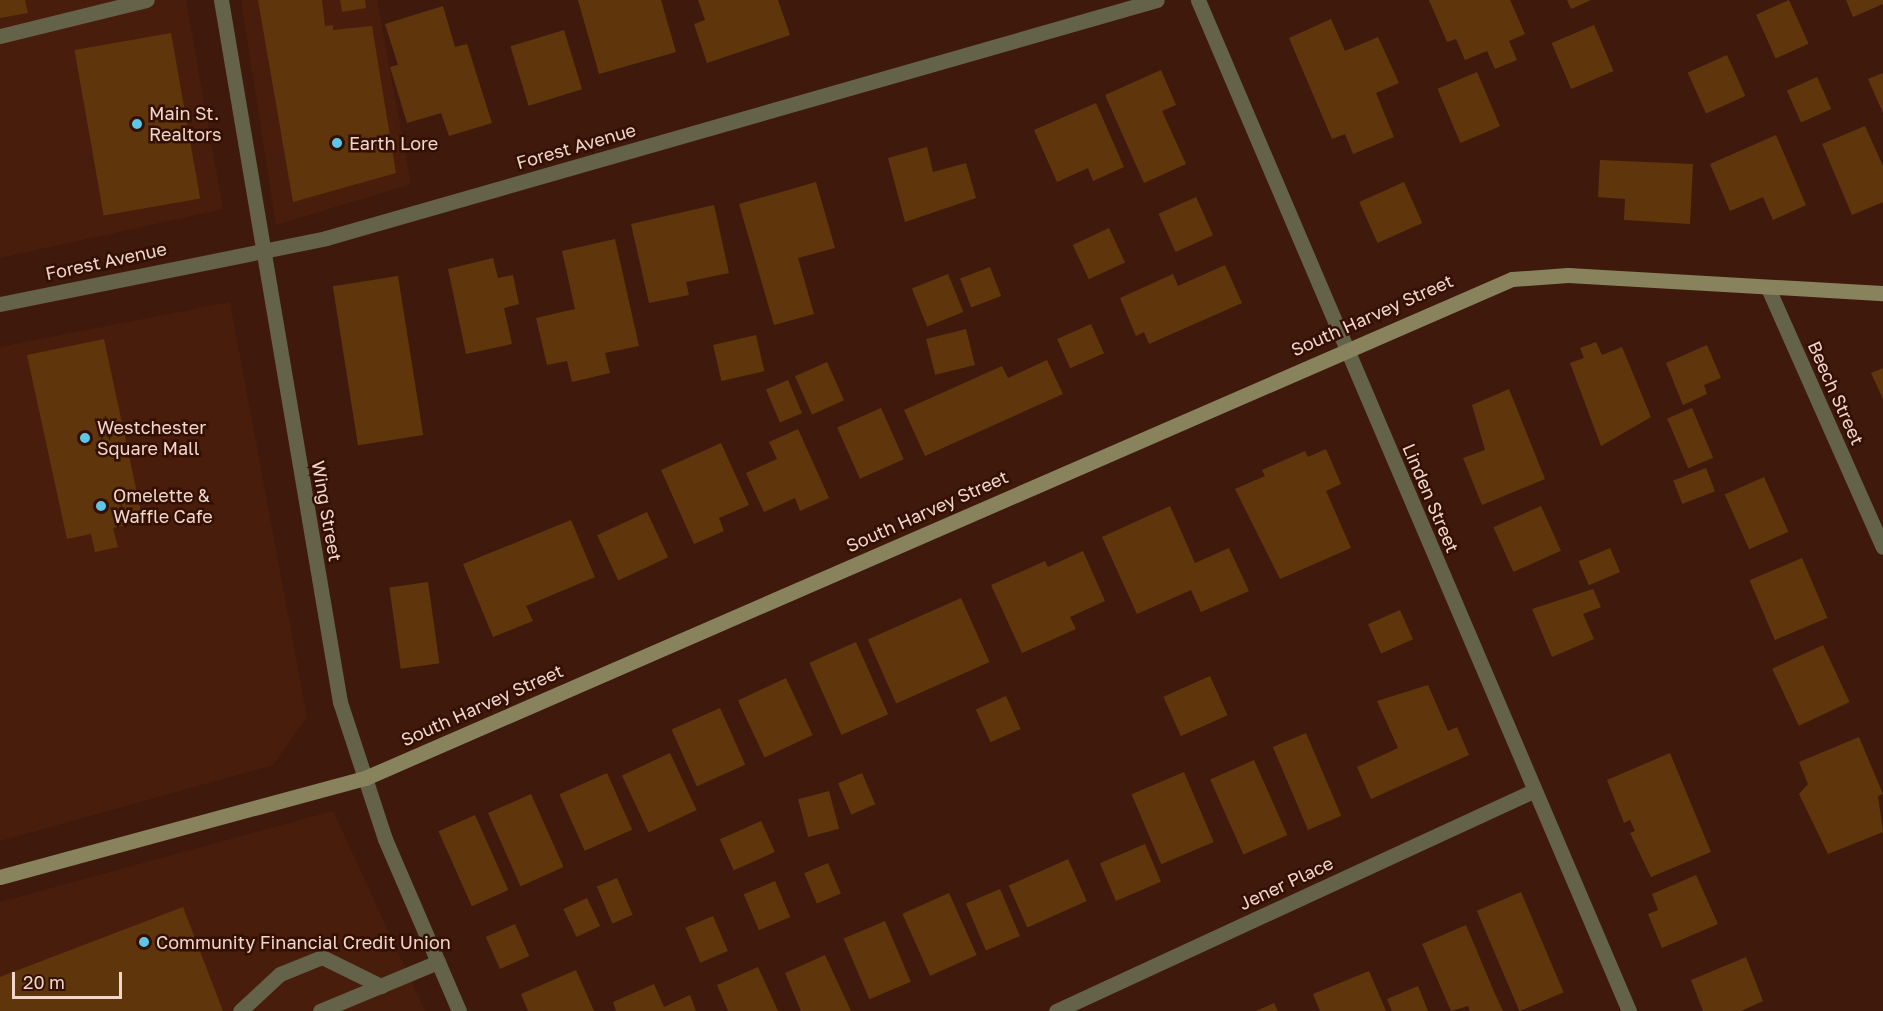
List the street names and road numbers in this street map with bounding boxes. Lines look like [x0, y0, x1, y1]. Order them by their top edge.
street label: Forest Avenue [514, 119, 638, 173]
street label: Forest Avenue [43, 238, 169, 284]
street label: South Harvey Street [1288, 270, 1456, 360]
street label: Beech Street [1803, 338, 1869, 448]
street label: Linden Street [1398, 440, 1464, 556]
street label: Wing Street [308, 459, 346, 563]
street label: South Harvey Street [843, 466, 1011, 556]
street label: South Harvey Street [398, 660, 566, 750]
street label: Jener Place [1235, 852, 1337, 914]

